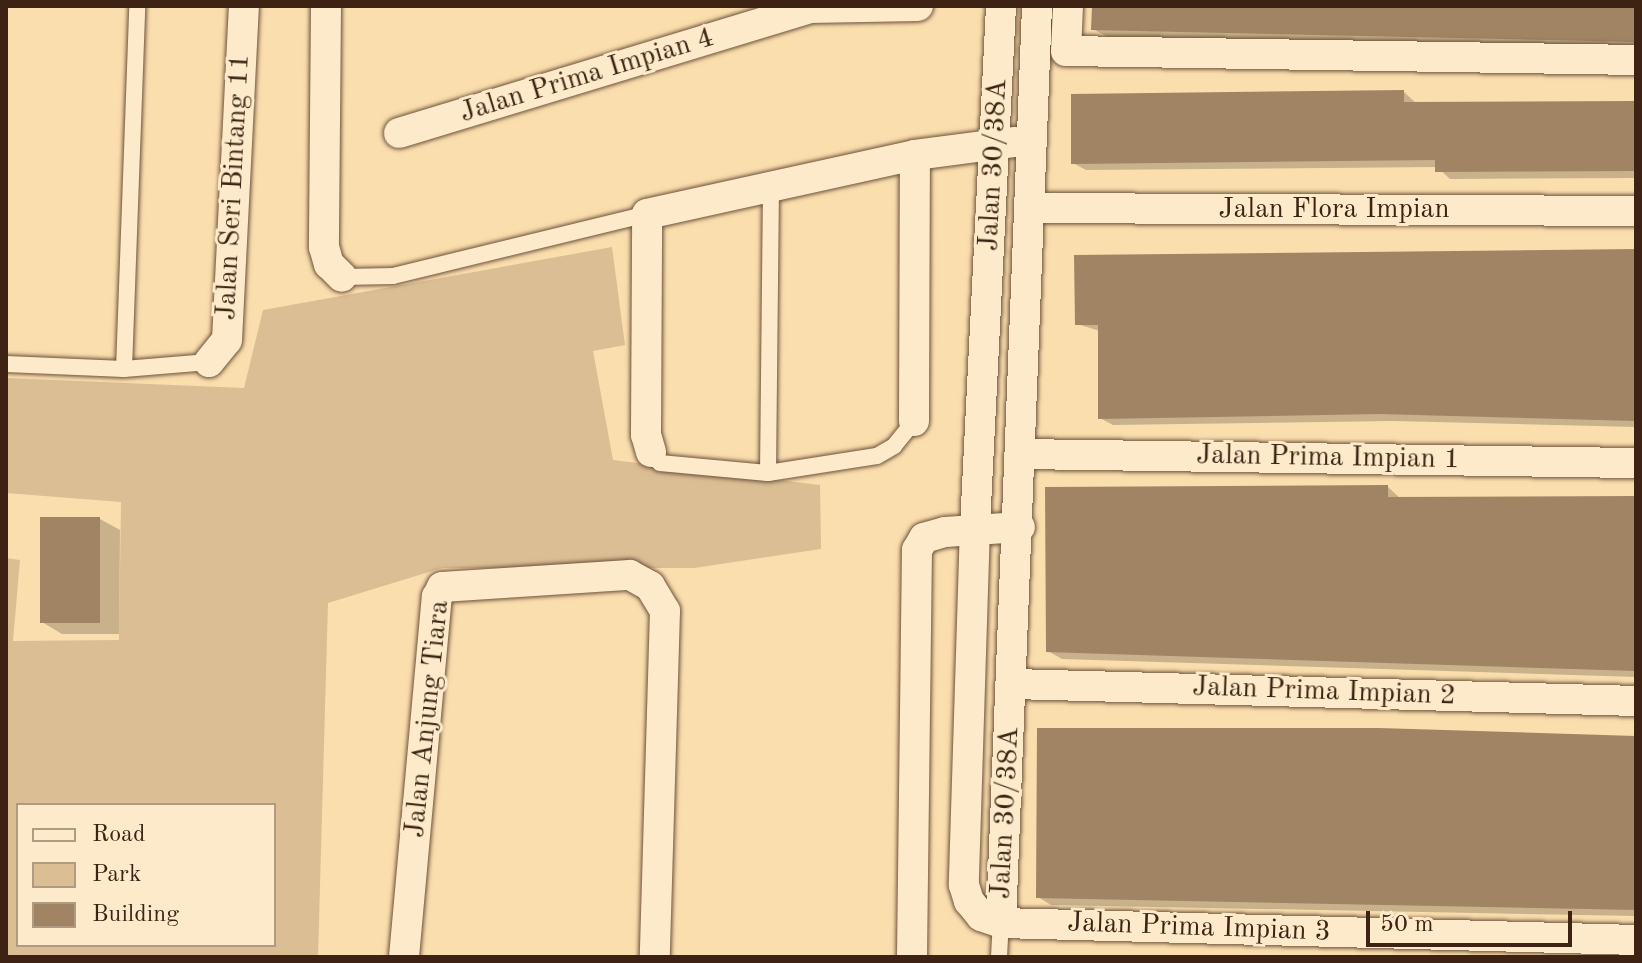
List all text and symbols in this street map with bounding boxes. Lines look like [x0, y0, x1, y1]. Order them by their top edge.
street label: Jalan Prima Impian 4 [456, 21, 718, 131]
street label: Jalan Seri Bintang 11 [210, 53, 258, 321]
street label: Jalan 30/38A [973, 78, 1015, 252]
street label: Jalan Flora Impian [1218, 193, 1450, 227]
street label: Jalan Prima Impian 1 [1196, 439, 1460, 477]
street label: Jalan Anjung Tiara [399, 599, 457, 839]
street label: Jalan Prima Impian 2 [1192, 671, 1456, 713]
street label: Jalan 30/38A [985, 726, 1027, 900]
legend [16, 803, 276, 947]
text: Road [92, 823, 145, 847]
text: Park [92, 863, 141, 887]
scale bar [1370, 895, 1576, 945]
text: Building [92, 903, 179, 927]
street label: Jalan Prima Impian 3 [1067, 907, 1331, 949]
text: 50 m [1380, 913, 1434, 937]

